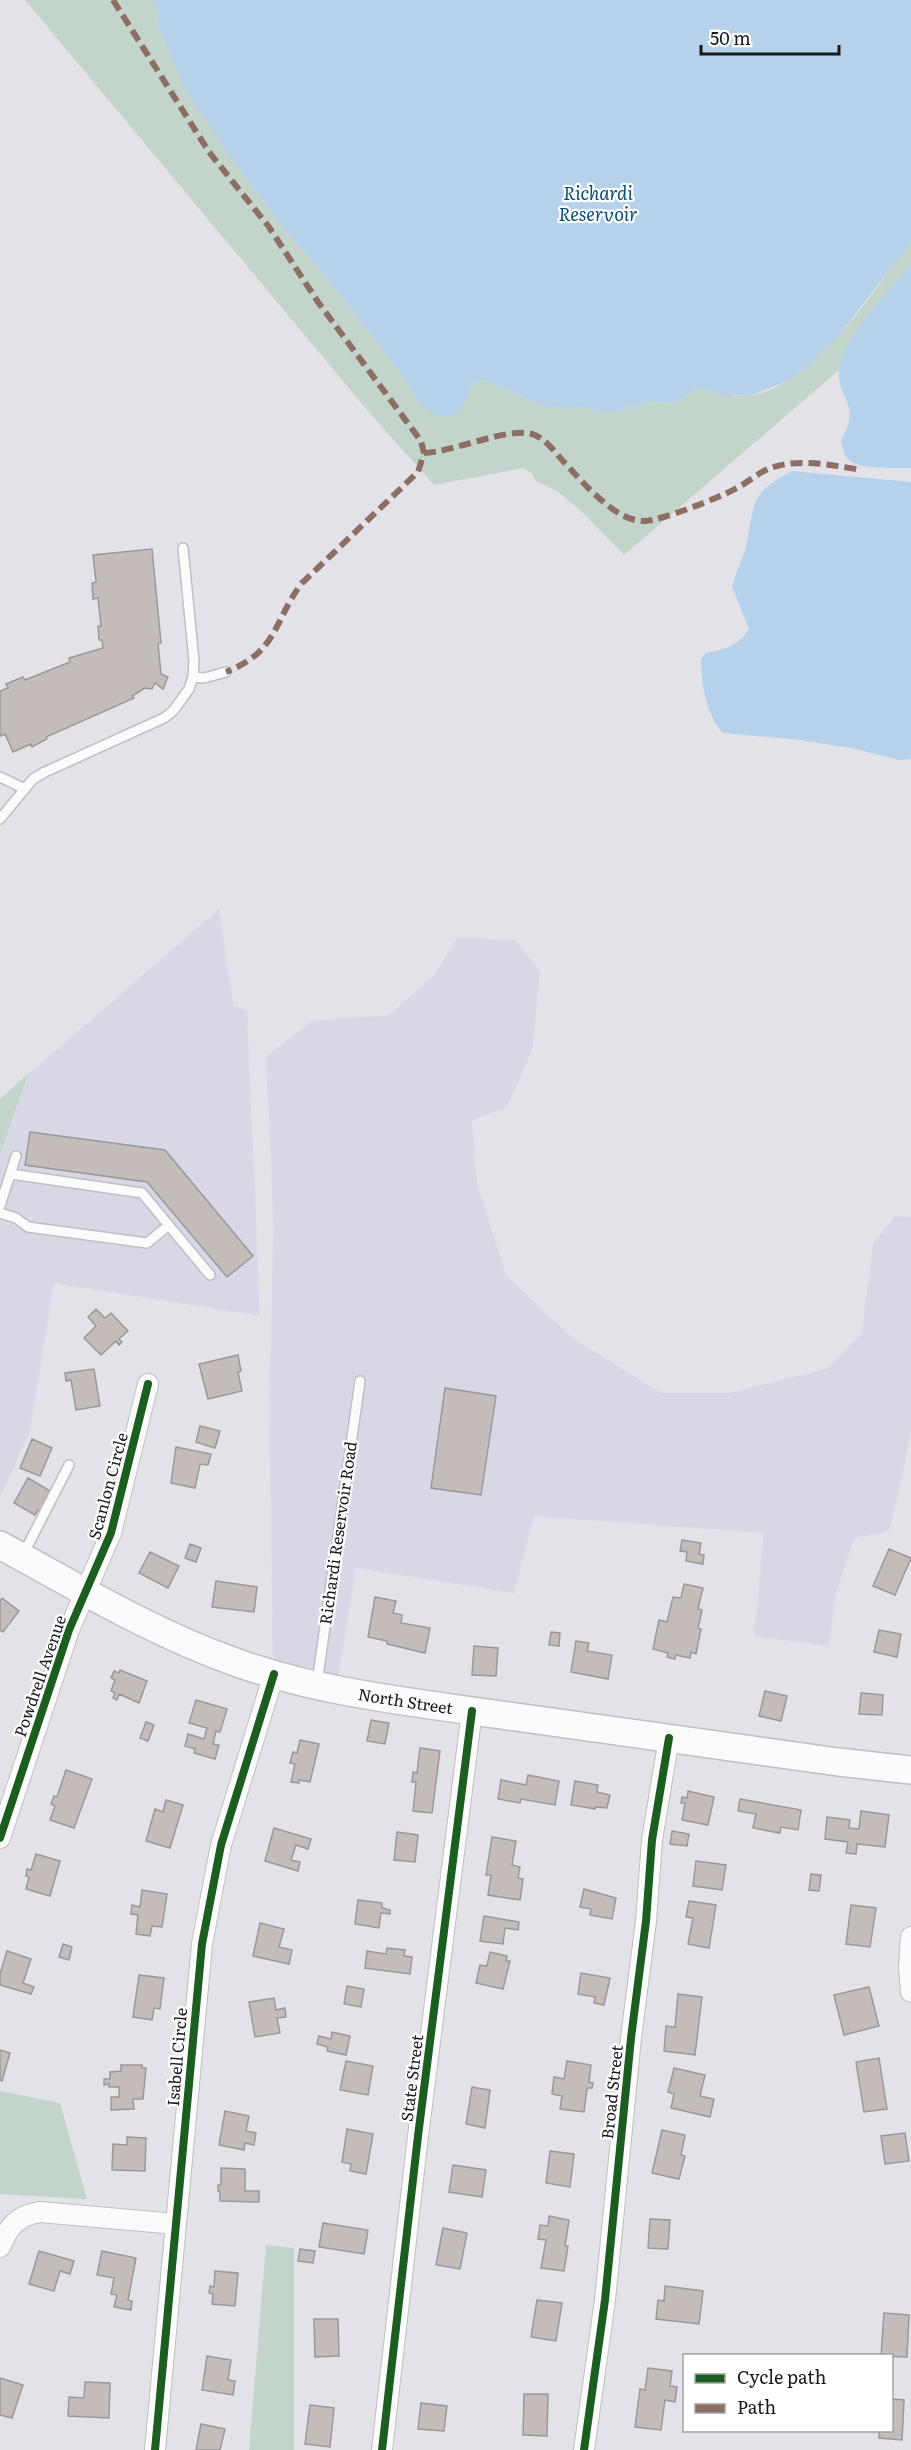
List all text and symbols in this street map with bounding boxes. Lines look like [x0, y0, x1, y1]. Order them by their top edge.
scale bar [701, 18, 839, 56]
text: 50 m [710, 24, 751, 51]
water label: Richardi Reservoir [558, 179, 638, 227]
street label: Scanlon Circle [81, 1429, 133, 1542]
street label: Richardi Reservoir Road [312, 1439, 362, 1626]
street label: Powdrell Avenue [7, 1611, 71, 1740]
street label: North Street [356, 1681, 455, 1719]
street label: Isabell Circle [160, 2007, 192, 2107]
street label: State Street [394, 2032, 428, 2123]
street label: Broad Street [594, 2043, 628, 2140]
legend [683, 2354, 893, 2432]
text: Cycle path [737, 2363, 826, 2390]
text: Path [737, 2393, 776, 2420]

